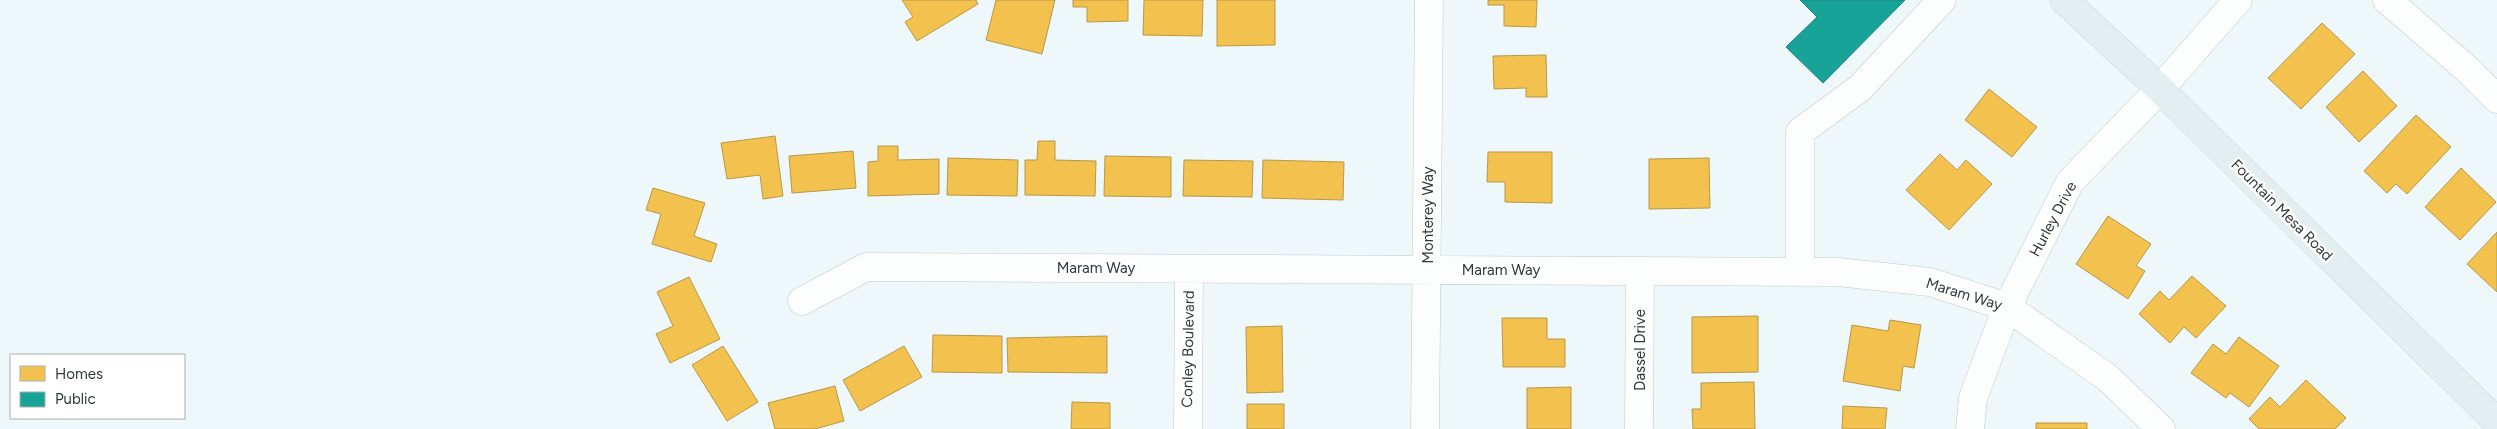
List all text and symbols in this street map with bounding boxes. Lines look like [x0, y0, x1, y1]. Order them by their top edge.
street label: Fountain Mesa Road [2228, 156, 2336, 264]
street label: Monterey Way [1419, 166, 1437, 264]
street label: Hurley Drive [2026, 178, 2080, 260]
street label: Maram Way [1057, 259, 1135, 277]
street label: Maram Way [1462, 261, 1540, 279]
street label: Maram Way [1924, 274, 2004, 314]
street label: Conley Boulevard [1178, 290, 1198, 408]
street label: Dassel Drive [1631, 309, 1649, 391]
legend [10, 354, 185, 419]
text: Homes [55, 365, 103, 383]
text: Public [55, 390, 96, 408]

